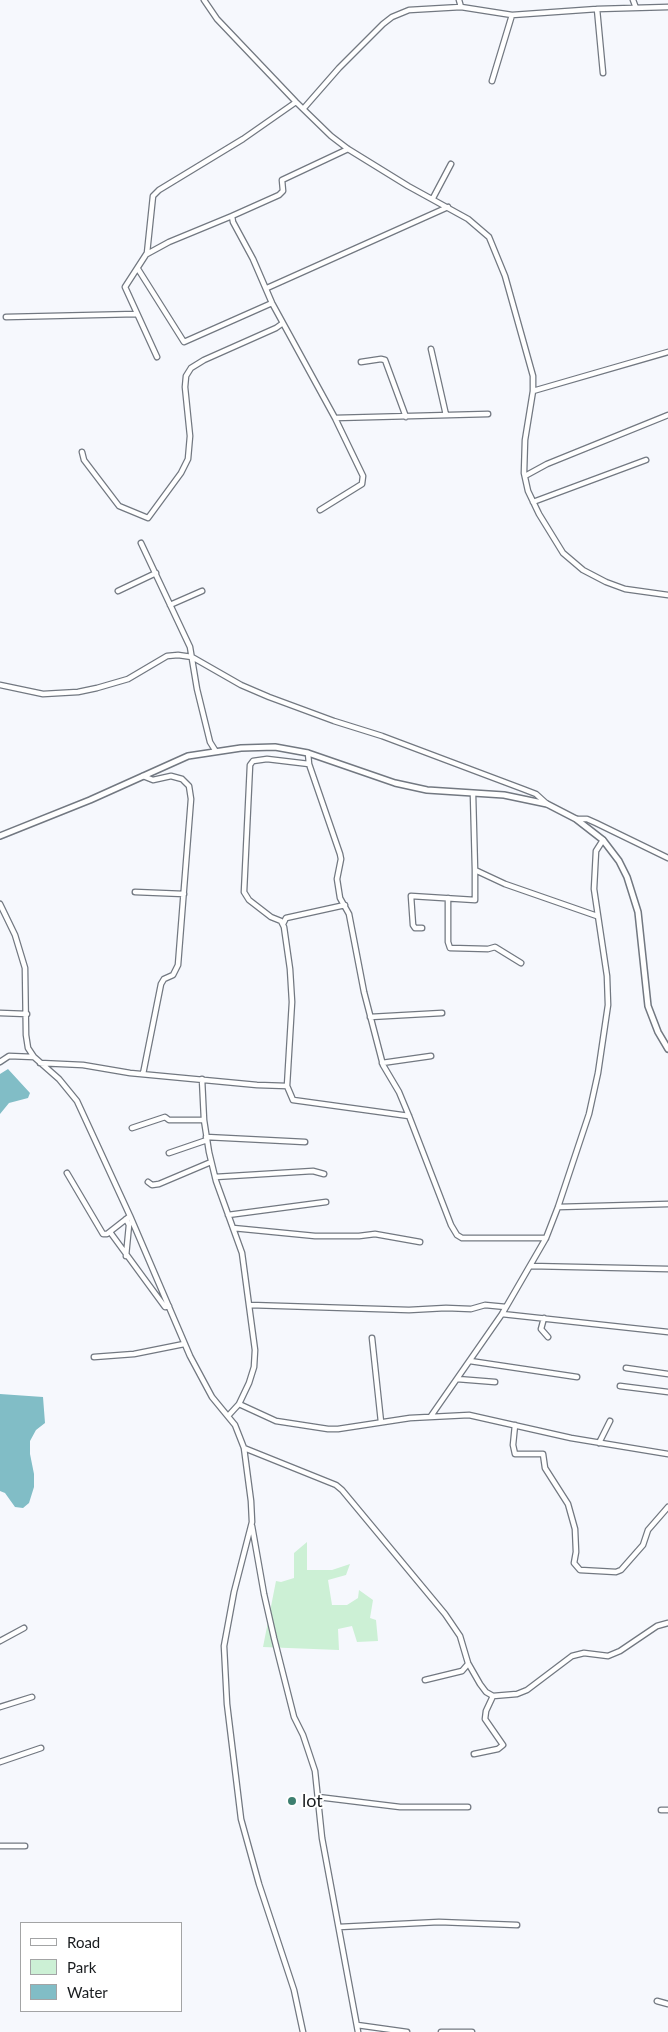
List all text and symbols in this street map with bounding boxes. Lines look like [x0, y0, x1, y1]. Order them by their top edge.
place label: lot [302, 1790, 323, 1812]
marker: lot [286, 1795, 298, 1807]
legend [20, 1922, 182, 2012]
text: Road [67, 1933, 100, 1951]
text: Park [67, 1958, 96, 1976]
text: Water [67, 1983, 108, 2001]

